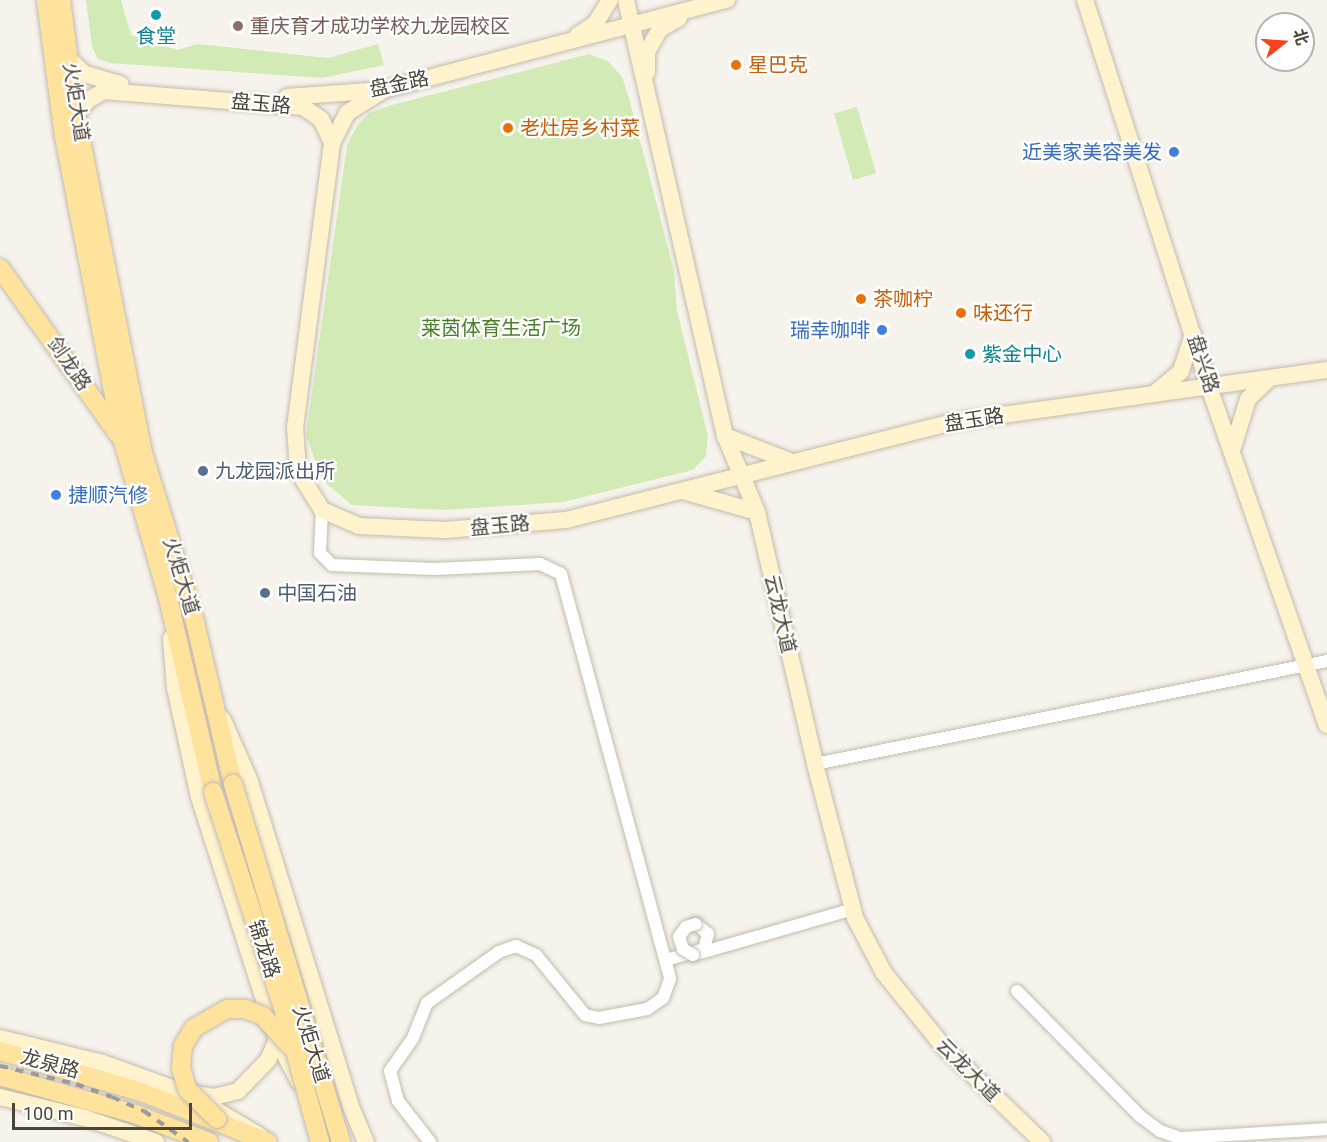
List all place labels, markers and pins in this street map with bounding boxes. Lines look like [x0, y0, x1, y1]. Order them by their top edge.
marker: 食堂 [149, 8, 163, 22]
place label: 重庆育才成功学校九龙园校区 [250, 14, 510, 38]
marker: 重庆育才成功学校九龙园校区 [231, 19, 245, 33]
place label: 食堂 [136, 24, 176, 48]
place label: 星巴克 [748, 53, 808, 77]
marker: 星巴克 [729, 58, 743, 72]
place label: 老灶房乡村菜 [520, 116, 640, 140]
marker: 老灶房乡村菜 [501, 121, 515, 135]
place label: 近美家美容美发 [1022, 140, 1162, 164]
marker: 近美家美容美发 [1167, 145, 1181, 159]
place label: 茶咖柠 [873, 287, 933, 311]
marker: 茶咖柠 [854, 292, 868, 306]
place label: 味还行 [973, 301, 1033, 325]
marker: 味还行 [954, 306, 968, 320]
place label: 瑞幸咖啡 [790, 318, 870, 342]
marker: 瑞幸咖啡 [875, 323, 889, 337]
place label: 紫金中心 [982, 342, 1062, 366]
marker: 紫金中心 [963, 347, 977, 361]
place label: 九龙园派出所 [215, 459, 335, 483]
marker: 九龙园派出所 [196, 464, 210, 478]
place label: 捷顺汽修 [68, 483, 148, 507]
marker: 捷顺汽修 [49, 488, 63, 502]
place label: 中国石油 [277, 581, 357, 605]
marker: 中国石油 [258, 586, 272, 600]

